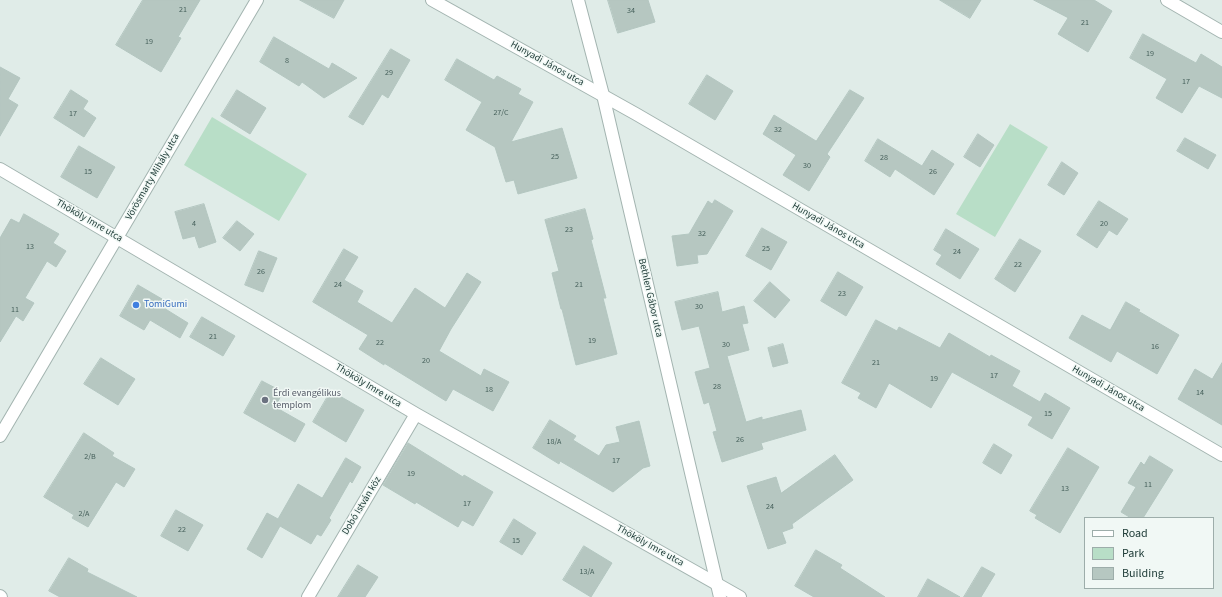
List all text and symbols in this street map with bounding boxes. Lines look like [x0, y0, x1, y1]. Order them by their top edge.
house number: 21 [179, 5, 187, 15]
house number: 34 [627, 6, 635, 16]
house number: 21 [1081, 18, 1089, 28]
house number: 19 [145, 37, 153, 47]
street label: Hunyadi János utca [508, 39, 586, 89]
house number: 19 [1146, 49, 1154, 59]
house number: 8 [285, 56, 289, 66]
house number: 29 [385, 68, 393, 78]
house number: 17 [1182, 77, 1190, 87]
house number: 27/C [493, 108, 509, 118]
house number: 17 [69, 109, 77, 119]
house number: 32 [774, 125, 782, 135]
street label: Vörösmarty Mihály utca [123, 132, 183, 222]
house number: 25 [551, 152, 559, 162]
house number: 28 [880, 153, 888, 163]
house number: 30 [803, 161, 811, 171]
house number: 15 [84, 167, 92, 177]
house number: 26 [929, 167, 937, 177]
street label: Thököly Imre utca [53, 197, 125, 245]
street label: Hunyadi János utca [789, 200, 867, 252]
house number: 4 [192, 219, 196, 229]
house number: 20 [1100, 219, 1108, 229]
house number: 23 [565, 225, 573, 235]
house number: 32 [698, 229, 706, 239]
house number: 13 [26, 242, 34, 252]
house number: 25 [762, 244, 770, 254]
house number: 24 [953, 247, 961, 257]
street label: Bethlen Gábor utca [635, 258, 665, 338]
house number: 22 [1014, 260, 1022, 270]
house number: 26 [257, 267, 265, 277]
house number: 24 [334, 280, 342, 290]
house number: 21 [575, 280, 583, 290]
house number: 23 [838, 289, 846, 299]
place label: TomiGumi [144, 299, 187, 311]
marker: TomiGumi [131, 300, 141, 310]
house number: 30 [695, 302, 703, 312]
house number: 11 [11, 305, 19, 315]
house number: 21 [209, 332, 217, 342]
house number: 19 [588, 336, 596, 346]
house number: 22 [376, 338, 384, 348]
house number: 30 [722, 340, 730, 350]
house number: 16 [1151, 342, 1159, 352]
house number: 20 [422, 356, 430, 366]
house number: 21 [872, 358, 880, 368]
street label: Thököly Imre utca [333, 362, 403, 410]
street label: Hunyadi János utca [1069, 363, 1147, 415]
house number: 17 [990, 371, 998, 381]
house number: 19 [930, 374, 938, 384]
house number: 28 [713, 382, 721, 392]
house number: 18 [485, 385, 493, 395]
place label: Érdi evangélikus templom [273, 388, 341, 412]
house number: 14 [1196, 388, 1204, 398]
marker: Érdi evangélikus templom [260, 395, 270, 405]
house number: 15 [1044, 409, 1052, 419]
house number: 26 [736, 435, 744, 445]
house number: 18/A [547, 437, 561, 447]
house number: 2/B [84, 452, 96, 462]
house number: 17 [612, 456, 620, 466]
house number: 19 [407, 469, 415, 479]
street label: Dobó István köz [340, 475, 384, 537]
house number: 11 [1144, 480, 1152, 490]
house number: 13 [1061, 484, 1069, 494]
house number: 17 [463, 499, 471, 509]
house number: 24 [766, 502, 774, 512]
house number: 2/A [79, 509, 89, 519]
legend [1084, 517, 1214, 589]
street label: Thököly Imre utca [614, 523, 686, 569]
house number: 22 [178, 525, 186, 535]
text: Road [1122, 525, 1148, 542]
house number: 15 [512, 536, 520, 546]
text: Park [1122, 545, 1144, 562]
text: Building [1122, 565, 1164, 582]
house number: 13/A [580, 567, 594, 577]

